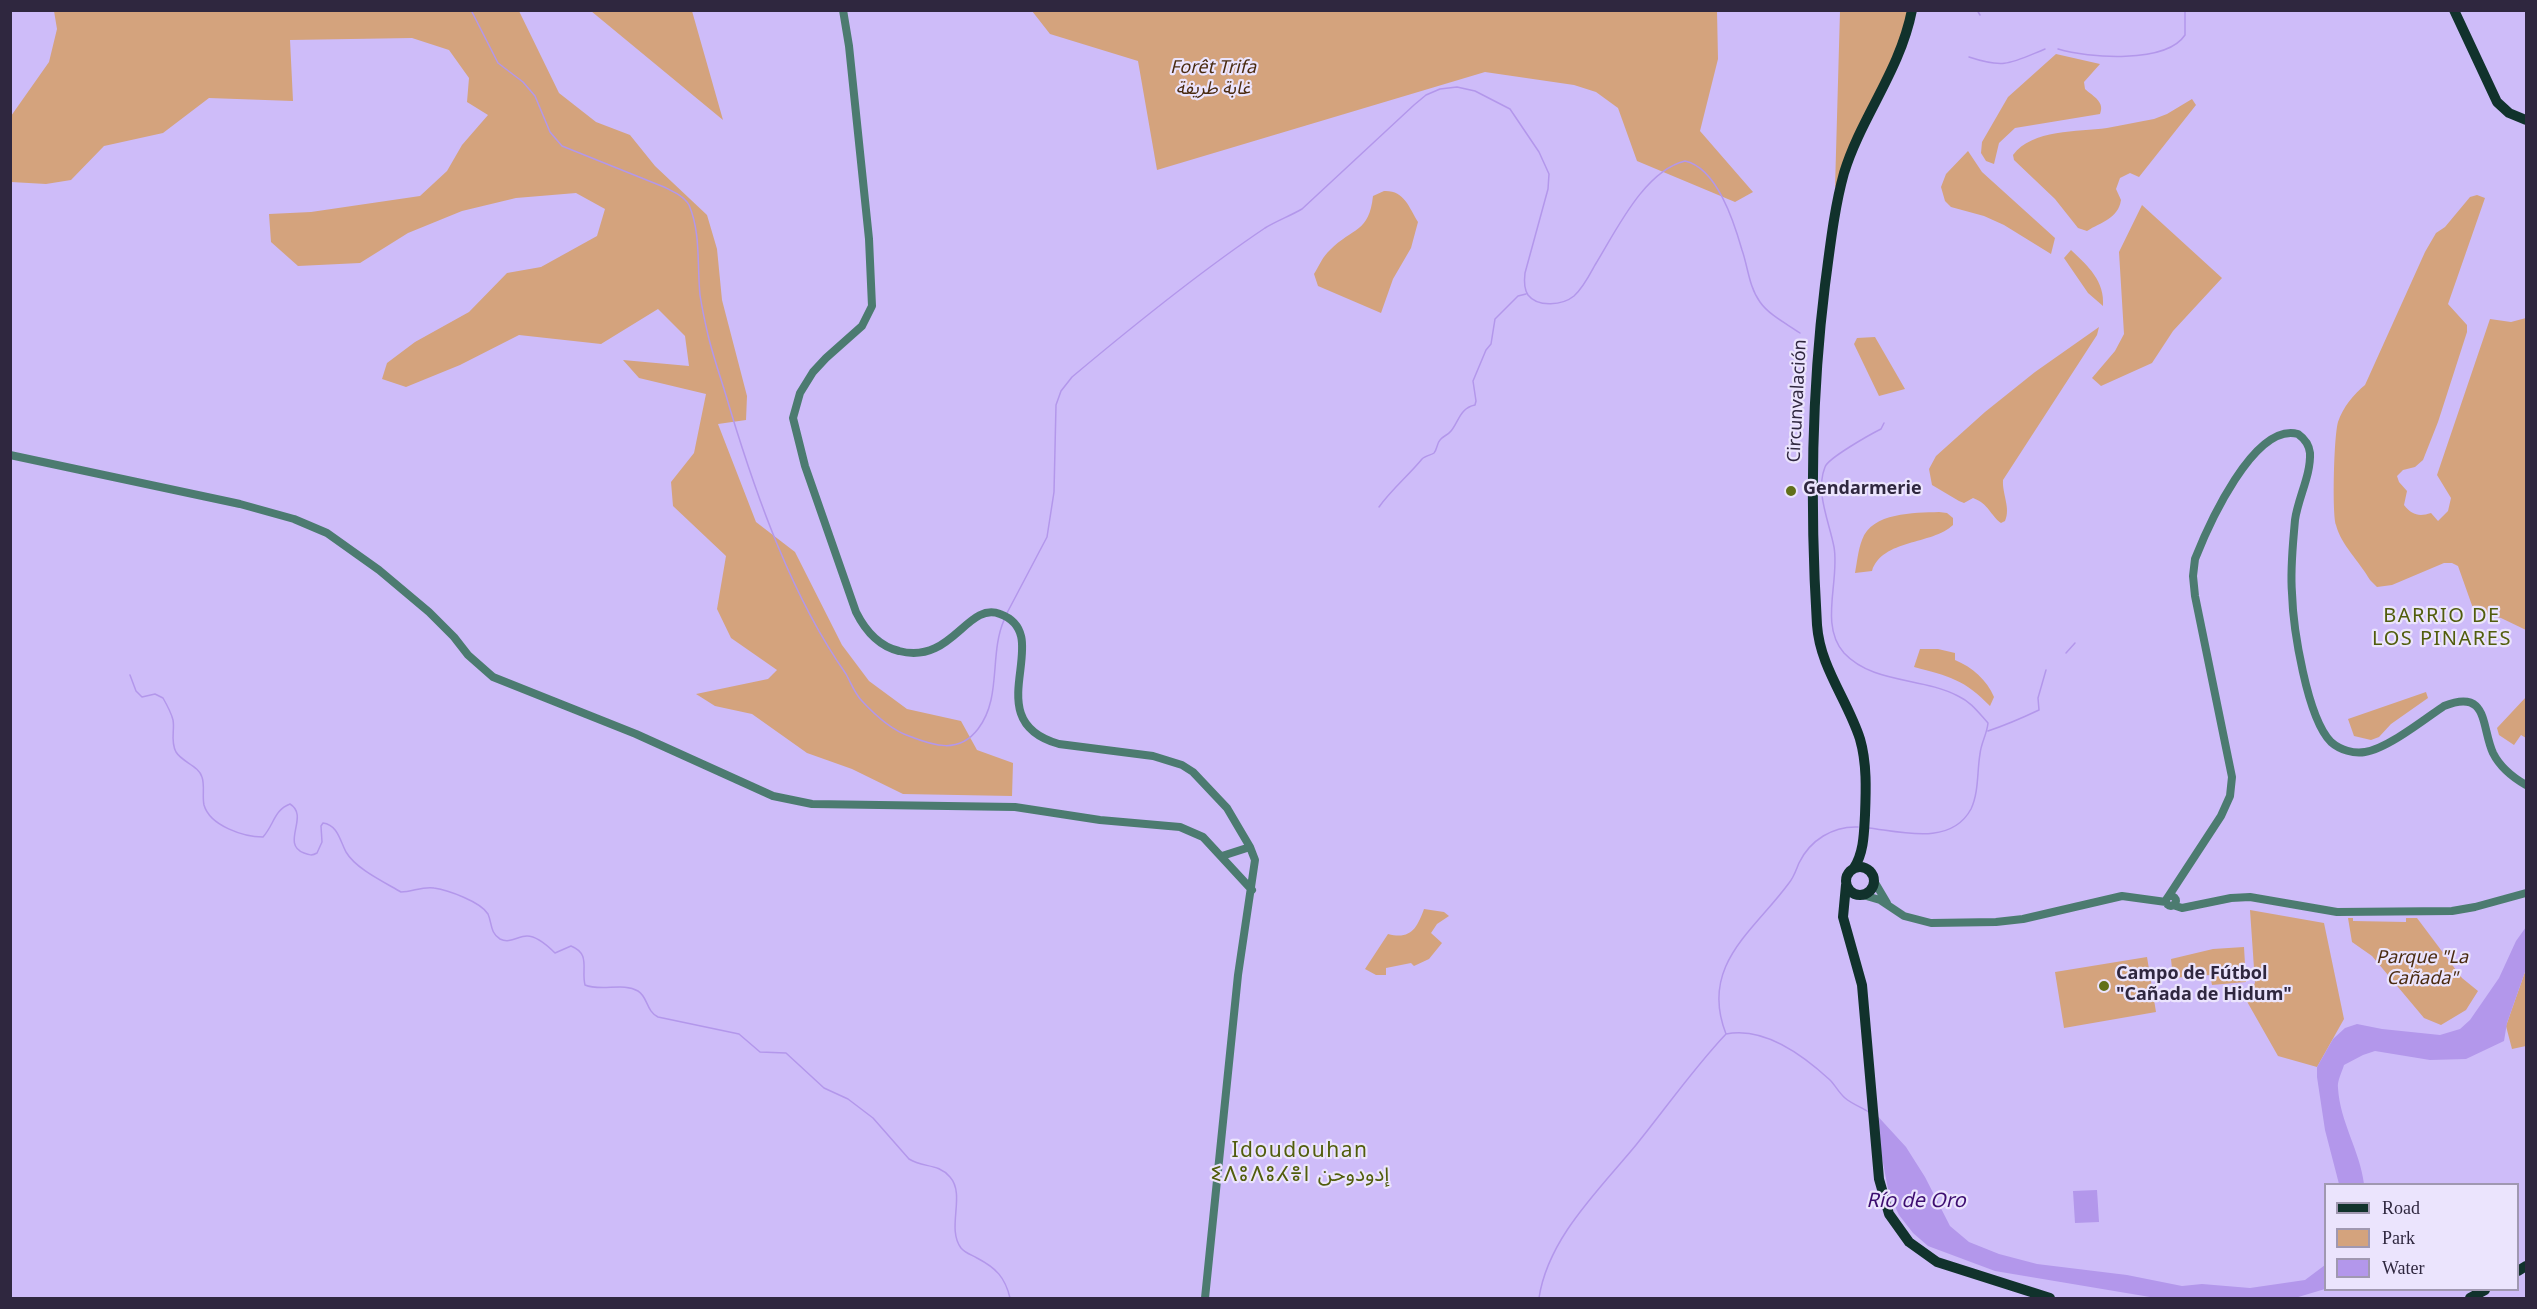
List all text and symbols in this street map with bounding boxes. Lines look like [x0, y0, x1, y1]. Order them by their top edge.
park label: Forêt Trifa غابة طريفة [1170, 59, 1256, 101]
street label: Circunvalación [1786, 339, 1814, 463]
place label: Gendarmerie [1803, 480, 1922, 502]
marker: Gendarmerie [1784, 484, 1798, 498]
district label: BARRIO DE LOS PINARES [2372, 607, 2512, 654]
park label: Parque "La Cañada" [2376, 949, 2468, 992]
place label: Campo de Fútbol "Cañada de Hidum" [2116, 965, 2292, 1008]
marker: Campo de Fútbol "Cañada de Hidum" [2097, 979, 2111, 993]
district label: Idoudouhan ⵉⴷⵓⴷⵓⵃⴻⵏ إدودوحن [1217, 1141, 1383, 1191]
legend [2324, 1183, 2519, 1291]
water label: Río de Oro [1866, 1192, 1966, 1216]
text: Road [2382, 1198, 2420, 1218]
text: Park [2382, 1228, 2415, 1248]
text: Water [2382, 1258, 2425, 1278]

